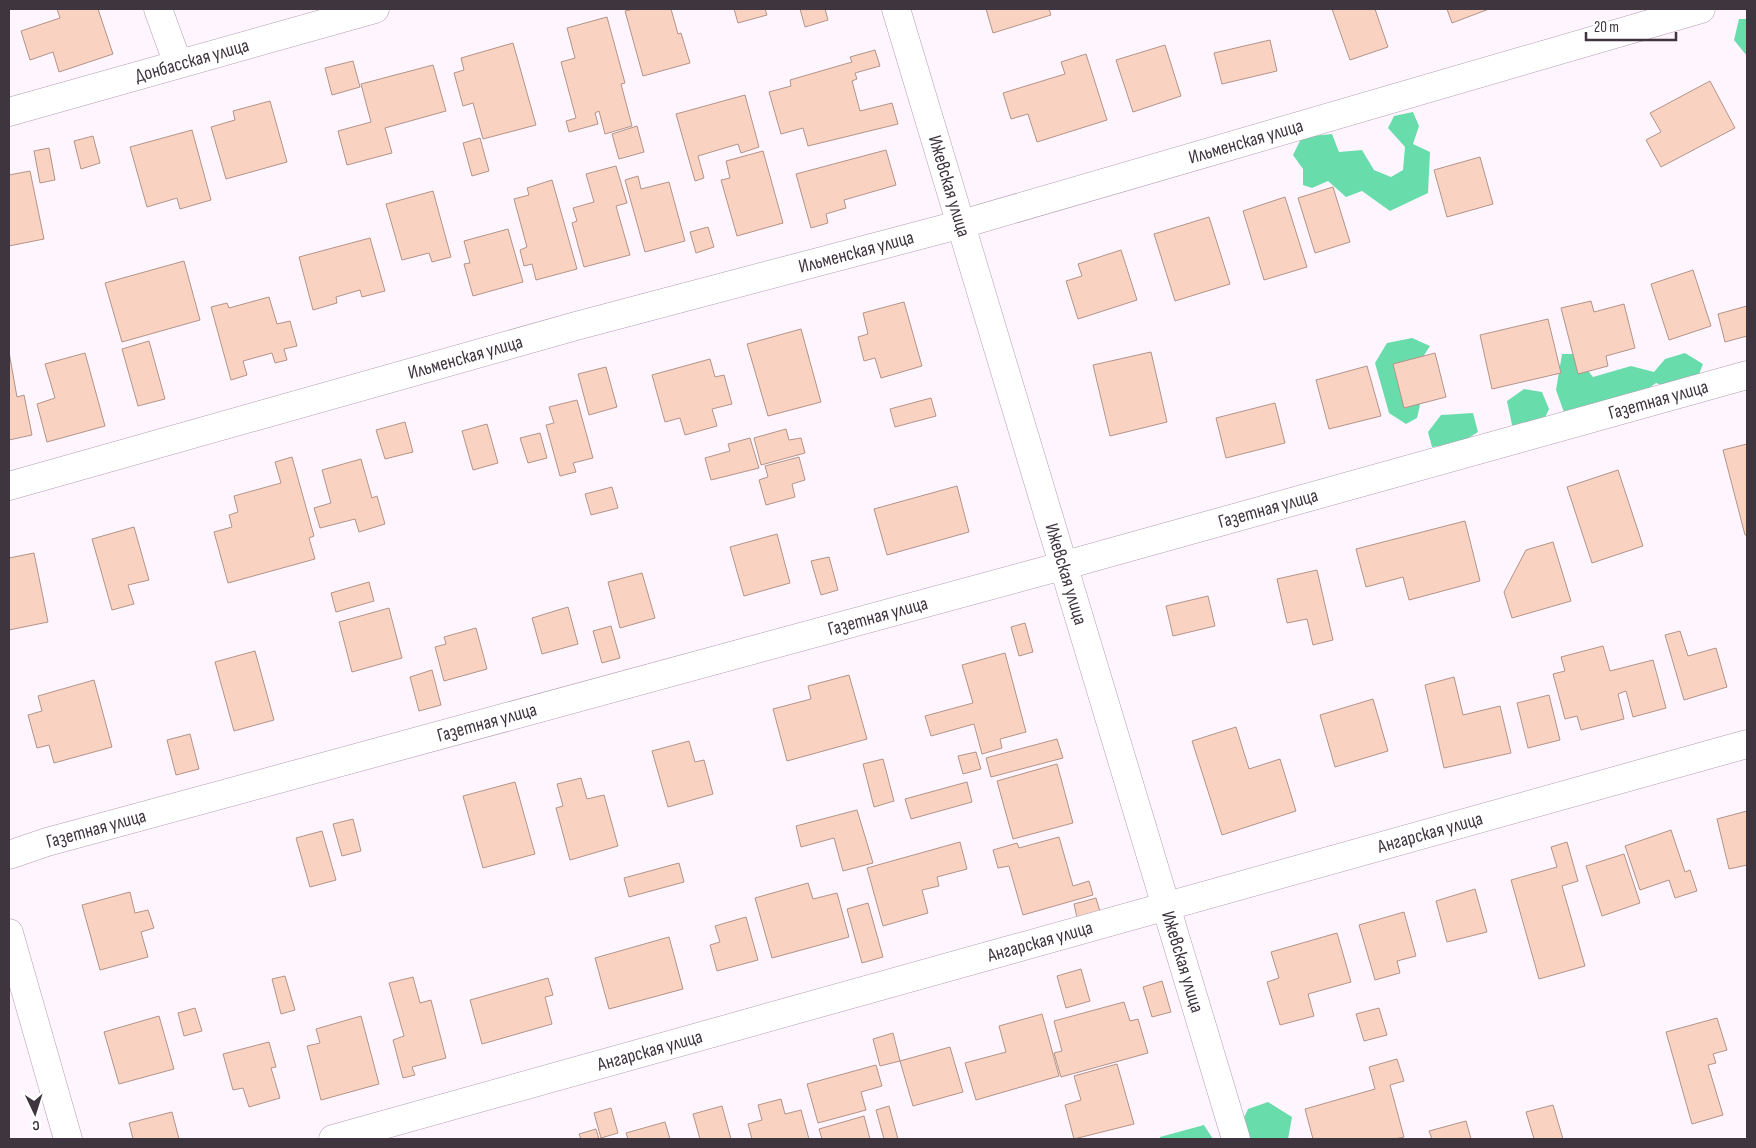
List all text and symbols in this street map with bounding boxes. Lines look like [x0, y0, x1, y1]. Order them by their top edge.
scale bar [1586, 10, 1676, 42]
text: 20 m [1594, 18, 1619, 37]
street label: Донбасская улица [132, 34, 251, 87]
street label: Ильменская улица [1186, 114, 1306, 169]
street label: Ижевская улица [923, 133, 975, 240]
street label: Ильменская улица [796, 226, 916, 278]
street label: Ильменская улица [405, 330, 525, 384]
street label: Газетная улица [1606, 375, 1711, 425]
street label: Газетная улица [1216, 484, 1321, 533]
street label: Ижевская улица [1040, 520, 1092, 628]
street label: Газетная улица [825, 592, 930, 641]
street label: Газетная улица [434, 698, 539, 747]
street label: Газетная улица [44, 804, 149, 853]
street label: Ангарская улица [1374, 807, 1485, 858]
street label: Ижевская улица [1157, 908, 1209, 1015]
street label: Ангарская улица [984, 916, 1095, 967]
street label: Ангарская улица [594, 1025, 705, 1076]
north arrow [10, 1088, 60, 1138]
text: С [32, 1117, 40, 1134]

